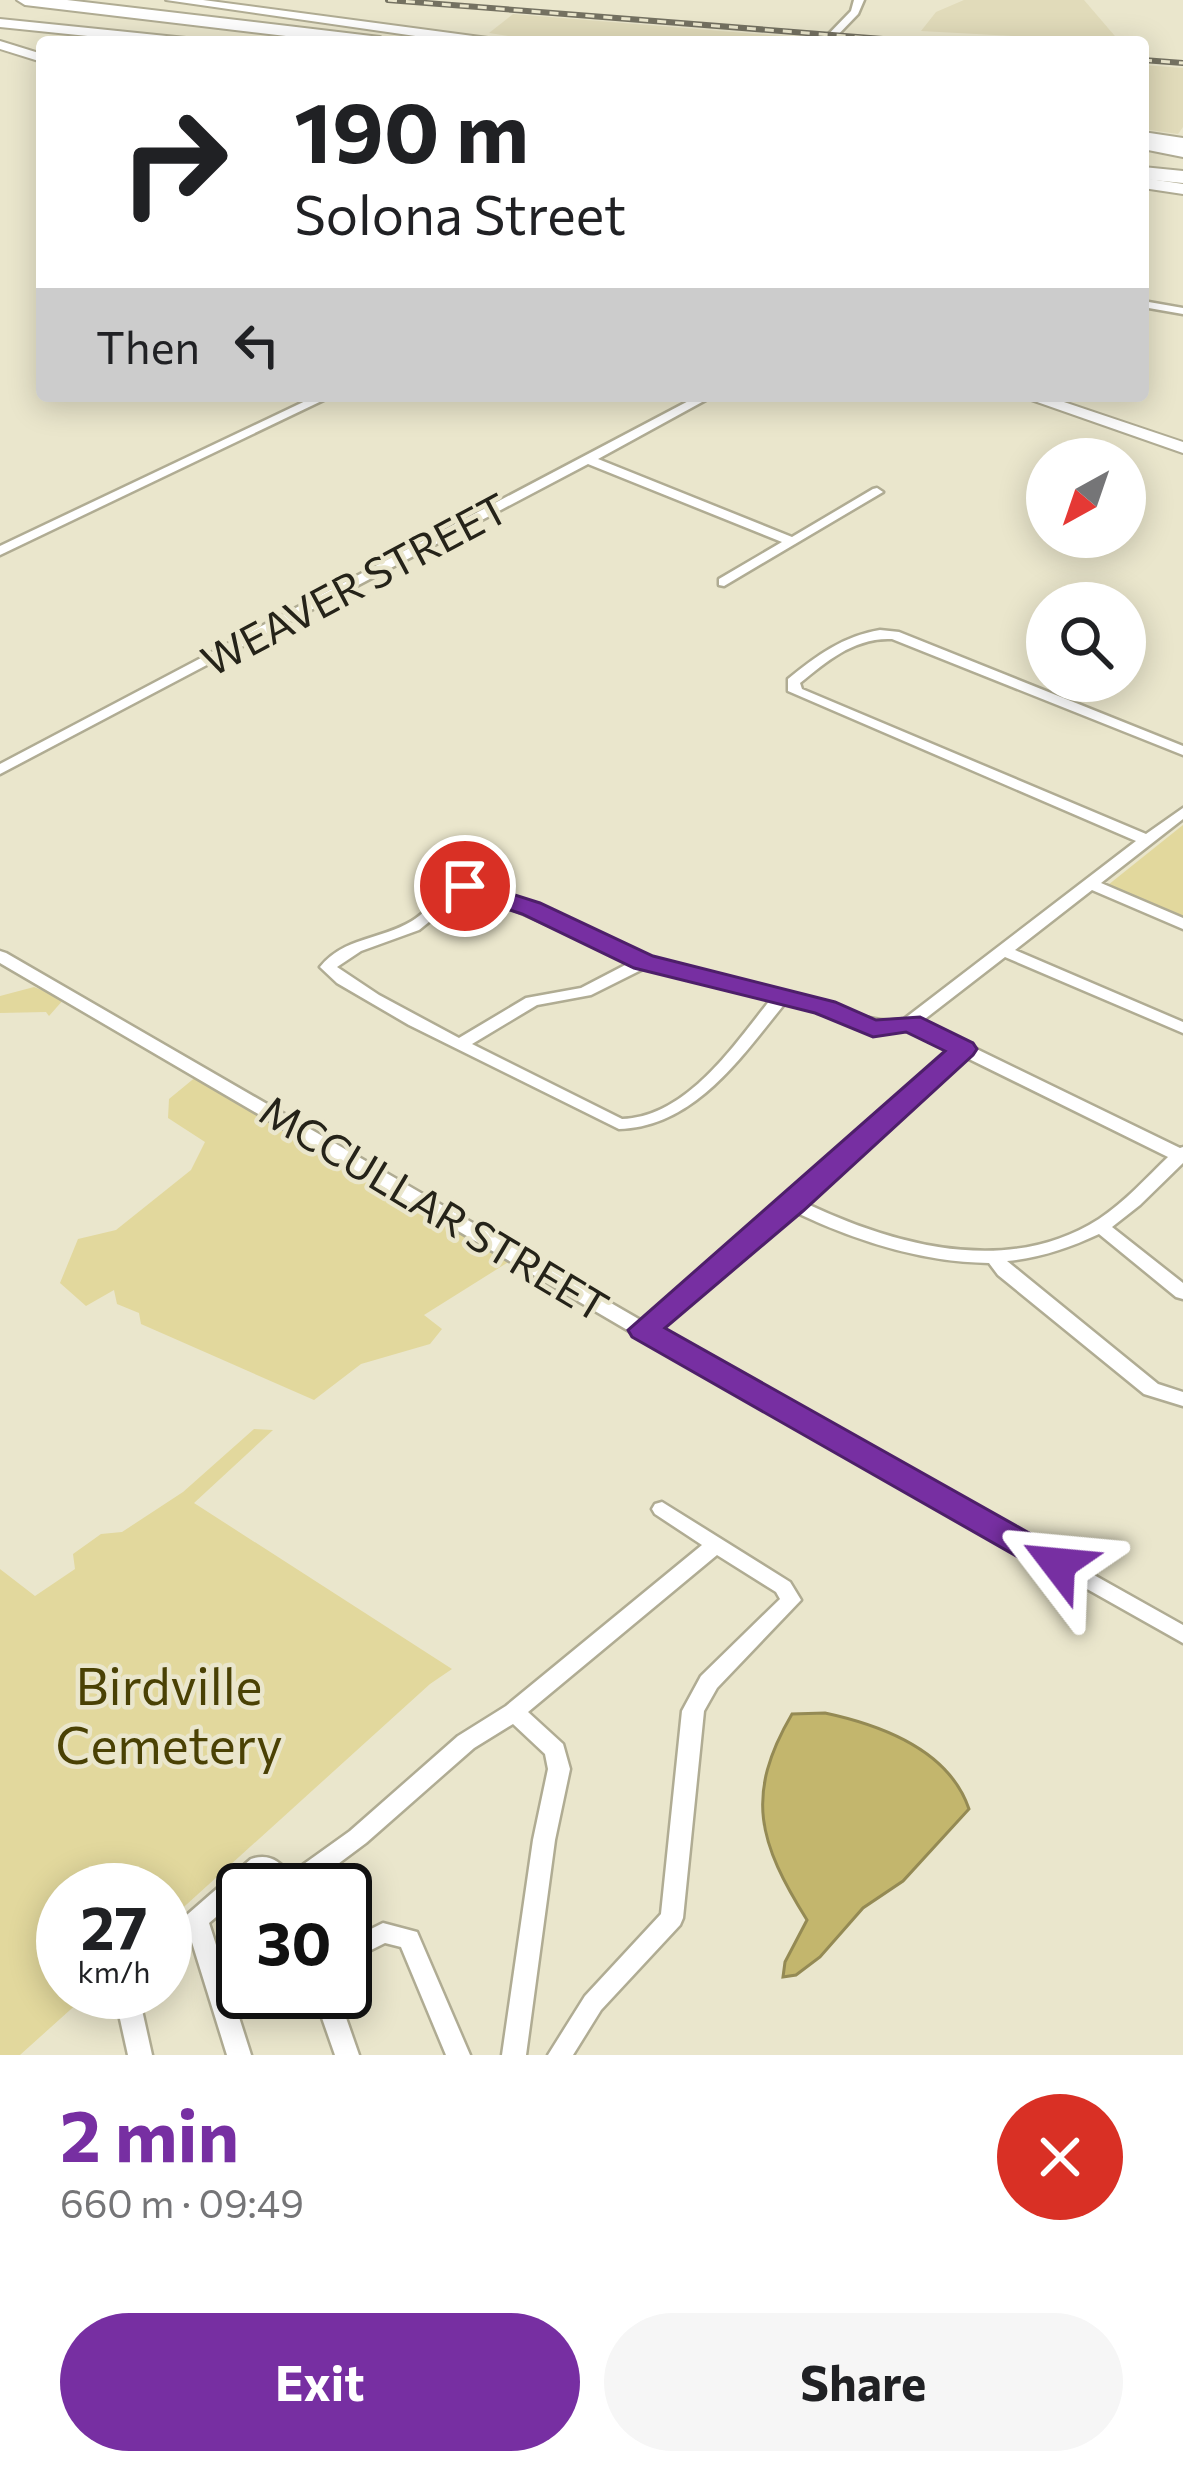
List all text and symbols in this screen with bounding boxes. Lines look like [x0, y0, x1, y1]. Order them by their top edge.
text: 190 m [294, 78, 529, 180]
icon: right [96, 84, 252, 240]
text: Solona Street [294, 180, 626, 246]
icon: left [224, 312, 290, 378]
text: Then [96, 318, 200, 373]
north arrow [1026, 438, 1146, 558]
map controls [1026, 438, 1146, 702]
street label: WEAVER STREET [192, 480, 516, 686]
button: search [1026, 582, 1146, 702]
pin [414, 835, 516, 937]
icon: arrive [432, 853, 498, 919]
street label: MCCULLAR STREET [252, 1083, 618, 1331]
position arrow [995, 1501, 1121, 1627]
park label: Birdville Cemetery [55, 1653, 283, 1775]
speed limit sign: 30 [216, 1863, 372, 2019]
text: 27 [81, 1889, 147, 1962]
text: km/h [78, 1952, 150, 1989]
text: 2 min [60, 2089, 239, 2177]
button: close [997, 2094, 1123, 2220]
text: 660 m · 09:49 [60, 2178, 304, 2226]
button: Exit [60, 2313, 580, 2451]
button: Share [604, 2313, 1123, 2451]

